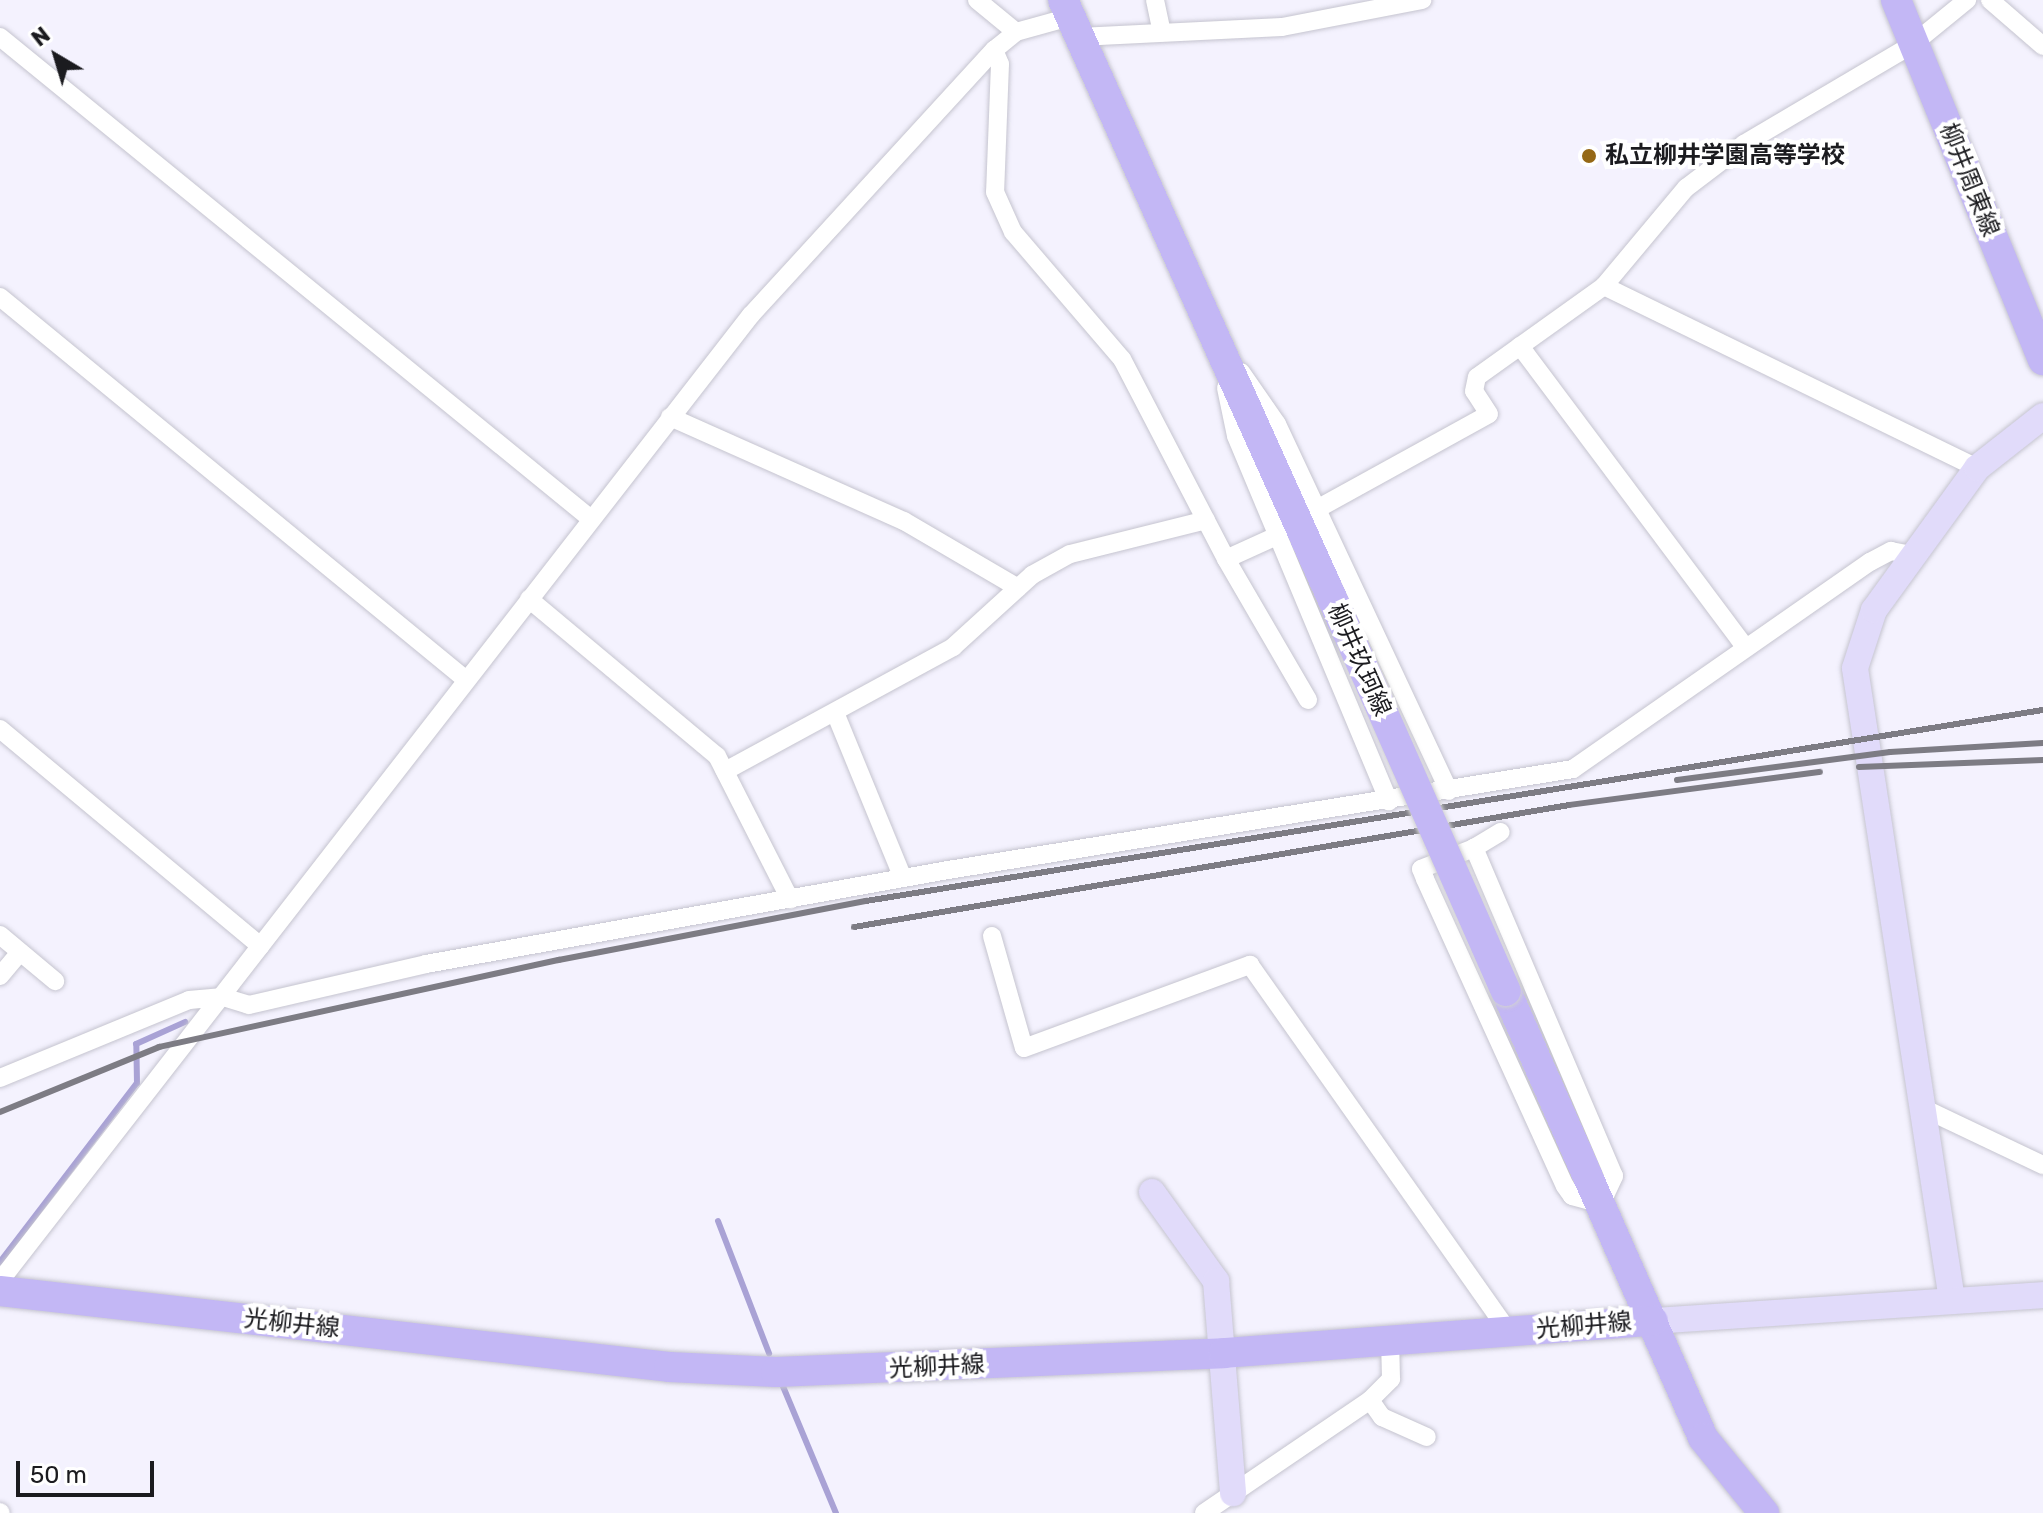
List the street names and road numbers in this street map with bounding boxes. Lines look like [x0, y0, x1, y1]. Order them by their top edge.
street label: 柳井周東線 [1933, 119, 2005, 241]
street label: 柳井玖珂線 [1321, 599, 1397, 721]
street label: 光柳井線 [243, 1305, 341, 1343]
street label: 光柳井線 [1535, 1307, 1633, 1345]
street label: 光柳井線 [888, 1350, 986, 1384]

